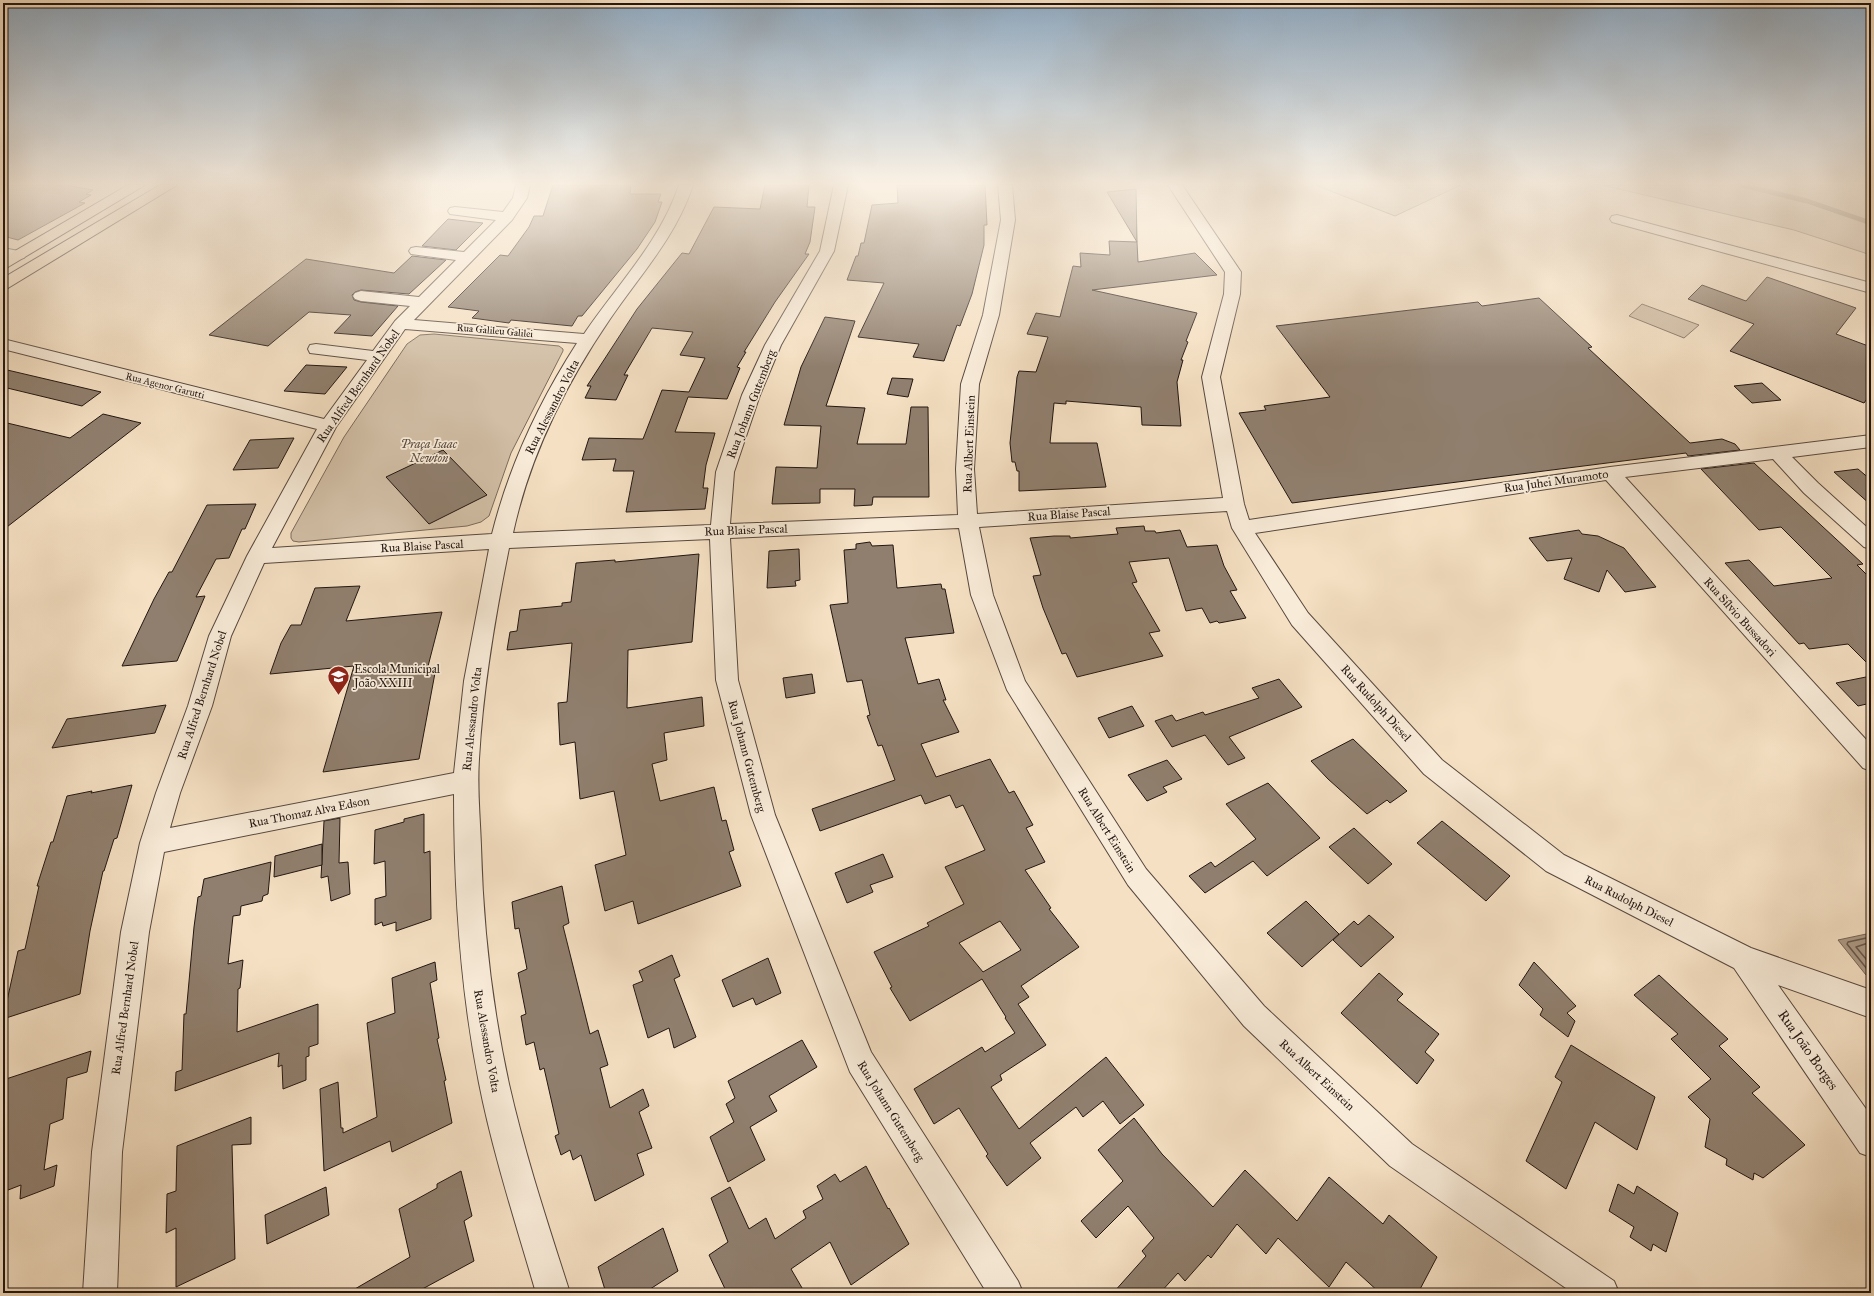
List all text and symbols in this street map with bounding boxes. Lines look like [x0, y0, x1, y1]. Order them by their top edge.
street label: Rua Galileu Galilei [456, 322, 534, 340]
street label: Rua Alfred Bernhard Nobel [314, 326, 403, 445]
street label: Rua Johann Gutemberg [724, 347, 779, 461]
street label: Rua Alessandro Volta [522, 357, 582, 457]
street label: Rua Agenor Garutti [124, 370, 206, 402]
street label: Rua Albert Einstein [960, 394, 978, 493]
park label: Praça Isaac Newton [401, 437, 458, 465]
street label: Rua Juhei Muramoto [1503, 467, 1609, 496]
street label: Rua Blaise Pascal [1027, 504, 1112, 524]
street label: Rua Blaise Pascal [704, 522, 789, 538]
street label: Rua Blaise Pascal [380, 537, 465, 555]
street label: Rua Sílvio Bussadori [1701, 575, 1780, 660]
street label: Rua Alfred Bernhard Nobel [175, 628, 230, 761]
place label: Escola Municipal João XXIII [352, 662, 441, 691]
street label: Rua Rudolph Diesel [1338, 662, 1414, 745]
school or university icon: Escola Municipal João XXIII [326, 663, 352, 696]
street label: Rua Alessandro Volta [460, 665, 485, 772]
street label: Rua Johann Gutemberg [724, 698, 769, 814]
street label: Rua Albert Einstein [1075, 785, 1139, 876]
street label: Rua Thomaz Alva Edson [247, 793, 371, 831]
street label: Rua Rudolph Diesel [1582, 873, 1676, 930]
street label: Rua Alfred Bernhard Nobel [109, 940, 141, 1076]
street label: Rua Alessandro Volta [471, 988, 503, 1094]
street label: Rua João Borges [1773, 1007, 1842, 1094]
street label: Rua Albert Einstein [1277, 1037, 1358, 1114]
street label: Rua Johann Gutemberg [854, 1058, 928, 1165]

